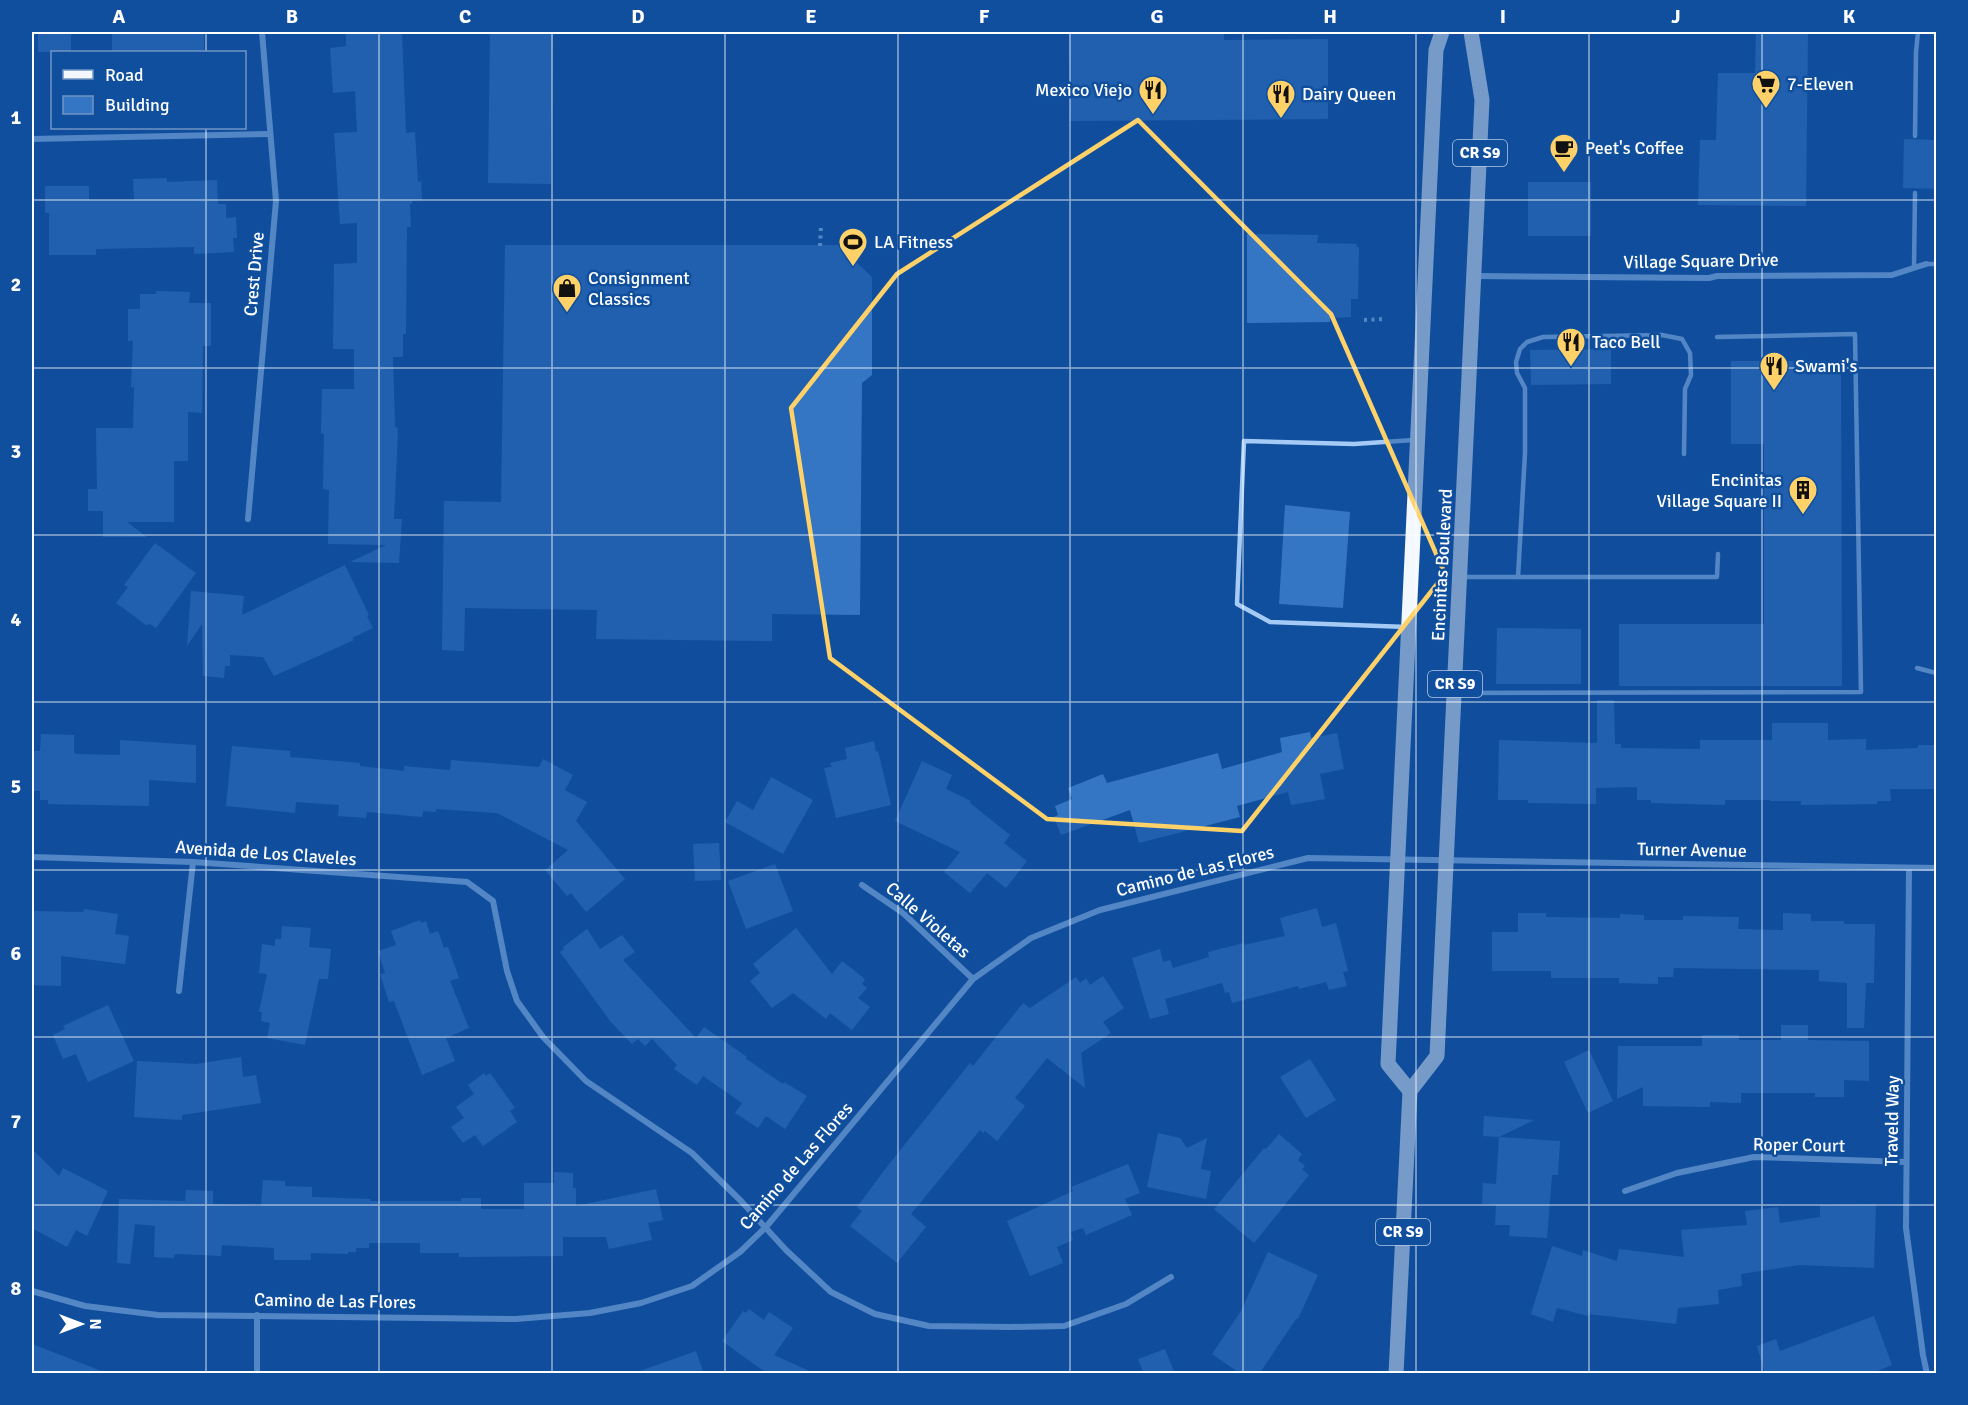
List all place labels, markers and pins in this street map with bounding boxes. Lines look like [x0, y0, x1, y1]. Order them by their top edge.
supermarket icon: 7-Eleven [1750, 68, 1782, 110]
place label: 7-Eleven [1787, 73, 1854, 95]
restaurant icon: Mexico Viejo [1137, 74, 1169, 116]
restaurant icon: Dairy Queen [1265, 78, 1297, 120]
place label: Mexico Viejo [1035, 79, 1132, 101]
place label: Dairy Queen [1302, 83, 1396, 105]
cafe icon: Peet's Coffee [1548, 132, 1580, 174]
place label: Peet's Coffee [1585, 137, 1684, 159]
sports icon: LA Fitness [837, 226, 869, 268]
place label: LA Fitness [874, 231, 953, 253]
place label: Consignment Classics [588, 267, 690, 310]
shop icon: Consignment Classics [551, 272, 583, 314]
restaurant icon: Taco Bell [1555, 326, 1587, 368]
place label: Taco Bell [1592, 331, 1661, 353]
restaurant icon: Swami's [1758, 350, 1790, 392]
place label: Swami's [1795, 355, 1858, 377]
place label: Encinitas Village Square II [1657, 469, 1782, 512]
building icon: Encinitas Village Square II [1787, 474, 1819, 516]

